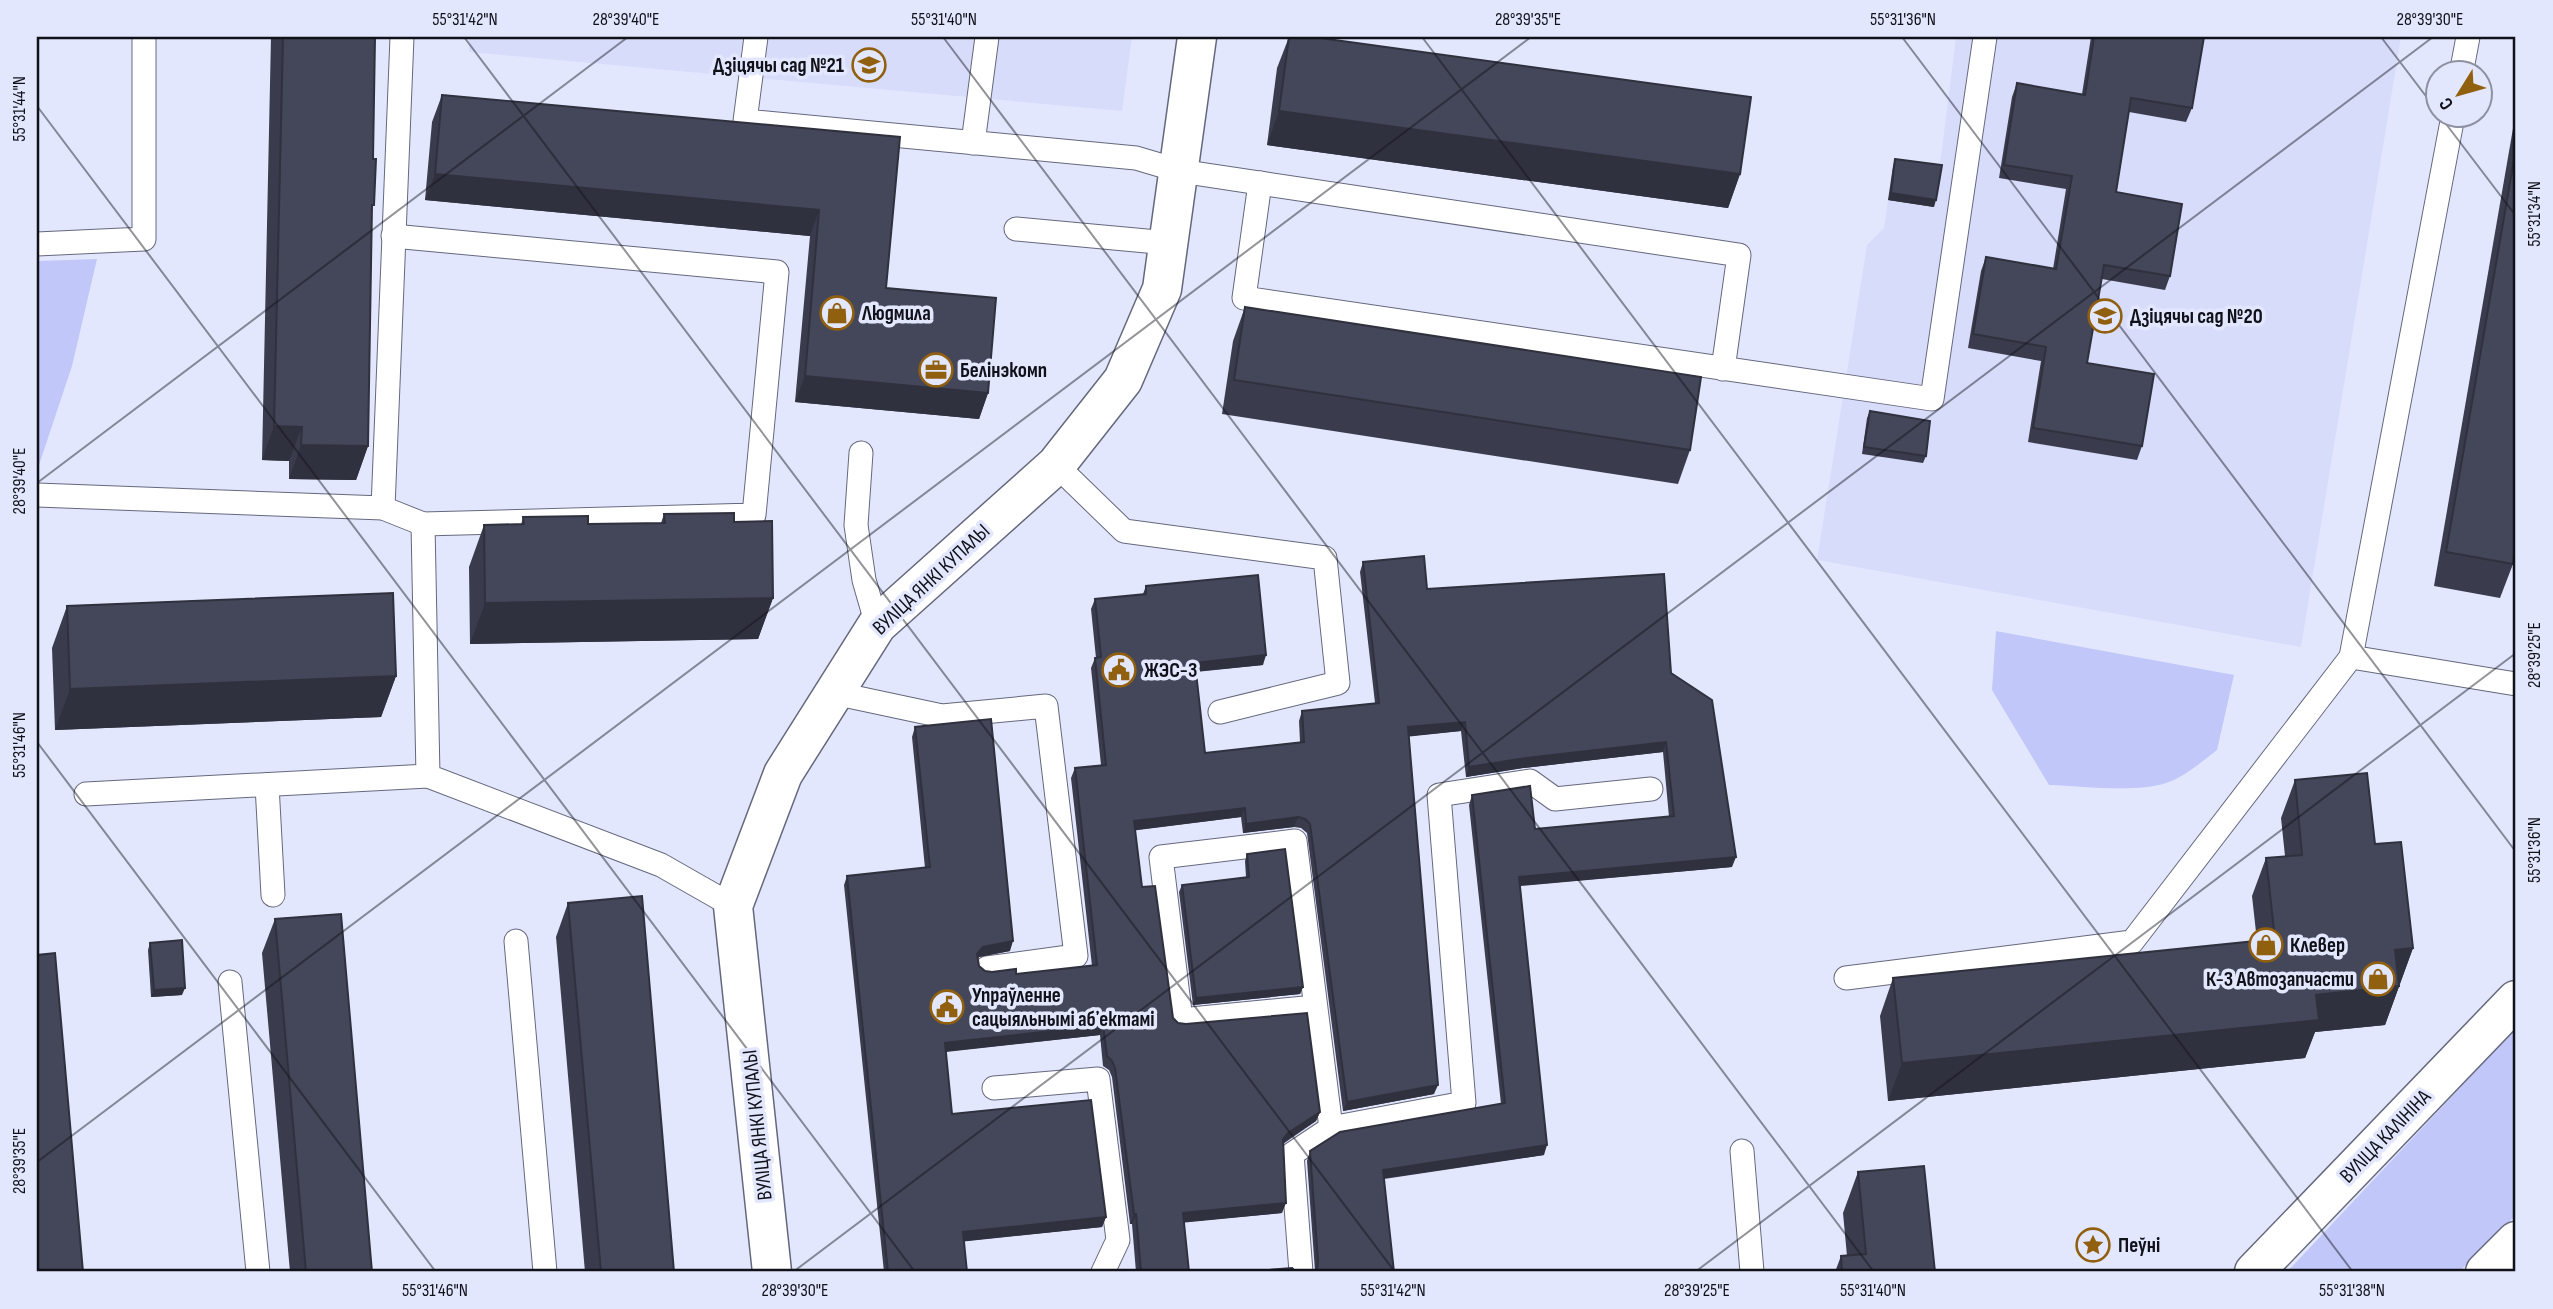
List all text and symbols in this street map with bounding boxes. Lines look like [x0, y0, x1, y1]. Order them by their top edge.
text: 55°31'42"N [432, 9, 498, 30]
text: 28°39'40"E [593, 9, 659, 30]
text: 55°31'40"N [911, 9, 977, 30]
text: 28°39'35"E [1495, 9, 1561, 30]
text: 55°31'36"N [1870, 9, 1936, 30]
text: 28°39'30"E [2397, 9, 2463, 30]
school or university icon: Дзіцячы сад №21 [850, 46, 888, 84]
place label: Дзіцячы сад №21 [713, 53, 844, 78]
north arrow [2424, 60, 2494, 130]
text: 55°31'44"N [9, 76, 30, 142]
text: С [2434, 92, 2459, 114]
text: 55°31'34"N [2524, 181, 2545, 247]
shop icon: Людмила [818, 294, 856, 332]
school or university icon: Дзіцячы сад №20 [2086, 297, 2124, 335]
place label: Людмила [861, 301, 931, 326]
place label: Дзіцячы сад №20 [2130, 304, 2263, 329]
office icon: Белінэкомп [917, 351, 955, 389]
place label: Белінэкомп [960, 358, 1047, 383]
text: 28°39'40"E [9, 448, 30, 514]
street label: ВУЛІЦА ЯНКІ КУПАЛЫ [868, 519, 995, 640]
text: 28°39'25"E [2524, 622, 2545, 688]
public building icon: ЖЭС-3 [1100, 651, 1138, 689]
place label: ЖЭС-3 [1144, 658, 1197, 683]
text: 55°31'46"N [9, 712, 30, 778]
text: 55°31'36"N [2524, 817, 2545, 883]
shop icon: Клевер [2247, 926, 2285, 964]
place label: Клевер [2290, 933, 2345, 958]
shop icon: К-3 Автозапчасти [2359, 960, 2397, 998]
place label: К-3 Автозапчасти [2206, 967, 2354, 992]
place label: Упраўленне сацыяльнымі абʼектамі [972, 983, 1155, 1032]
public building icon: Упраўленне сацыяльнымі абʼектамі [928, 988, 966, 1026]
street label: ВУЛІЦА ЯНКІ КУПАЛЫ [737, 1048, 778, 1201]
street label: ВУЛІЦА КАЛІНІНА [2335, 1084, 2437, 1188]
text: 28°39'35"E [9, 1128, 30, 1194]
place icon: Пеўні [2074, 1226, 2112, 1264]
place label: Пеўні [2118, 1233, 2160, 1258]
text: 55°31'46"N [402, 1280, 468, 1301]
text: 28°39'30"E [762, 1280, 828, 1301]
text: 55°31'42"N [1360, 1280, 1426, 1301]
text: 28°39'25"E [1664, 1280, 1730, 1301]
text: 55°31'40"N [1840, 1280, 1906, 1301]
text: 55°31'38"N [2319, 1280, 2385, 1301]

